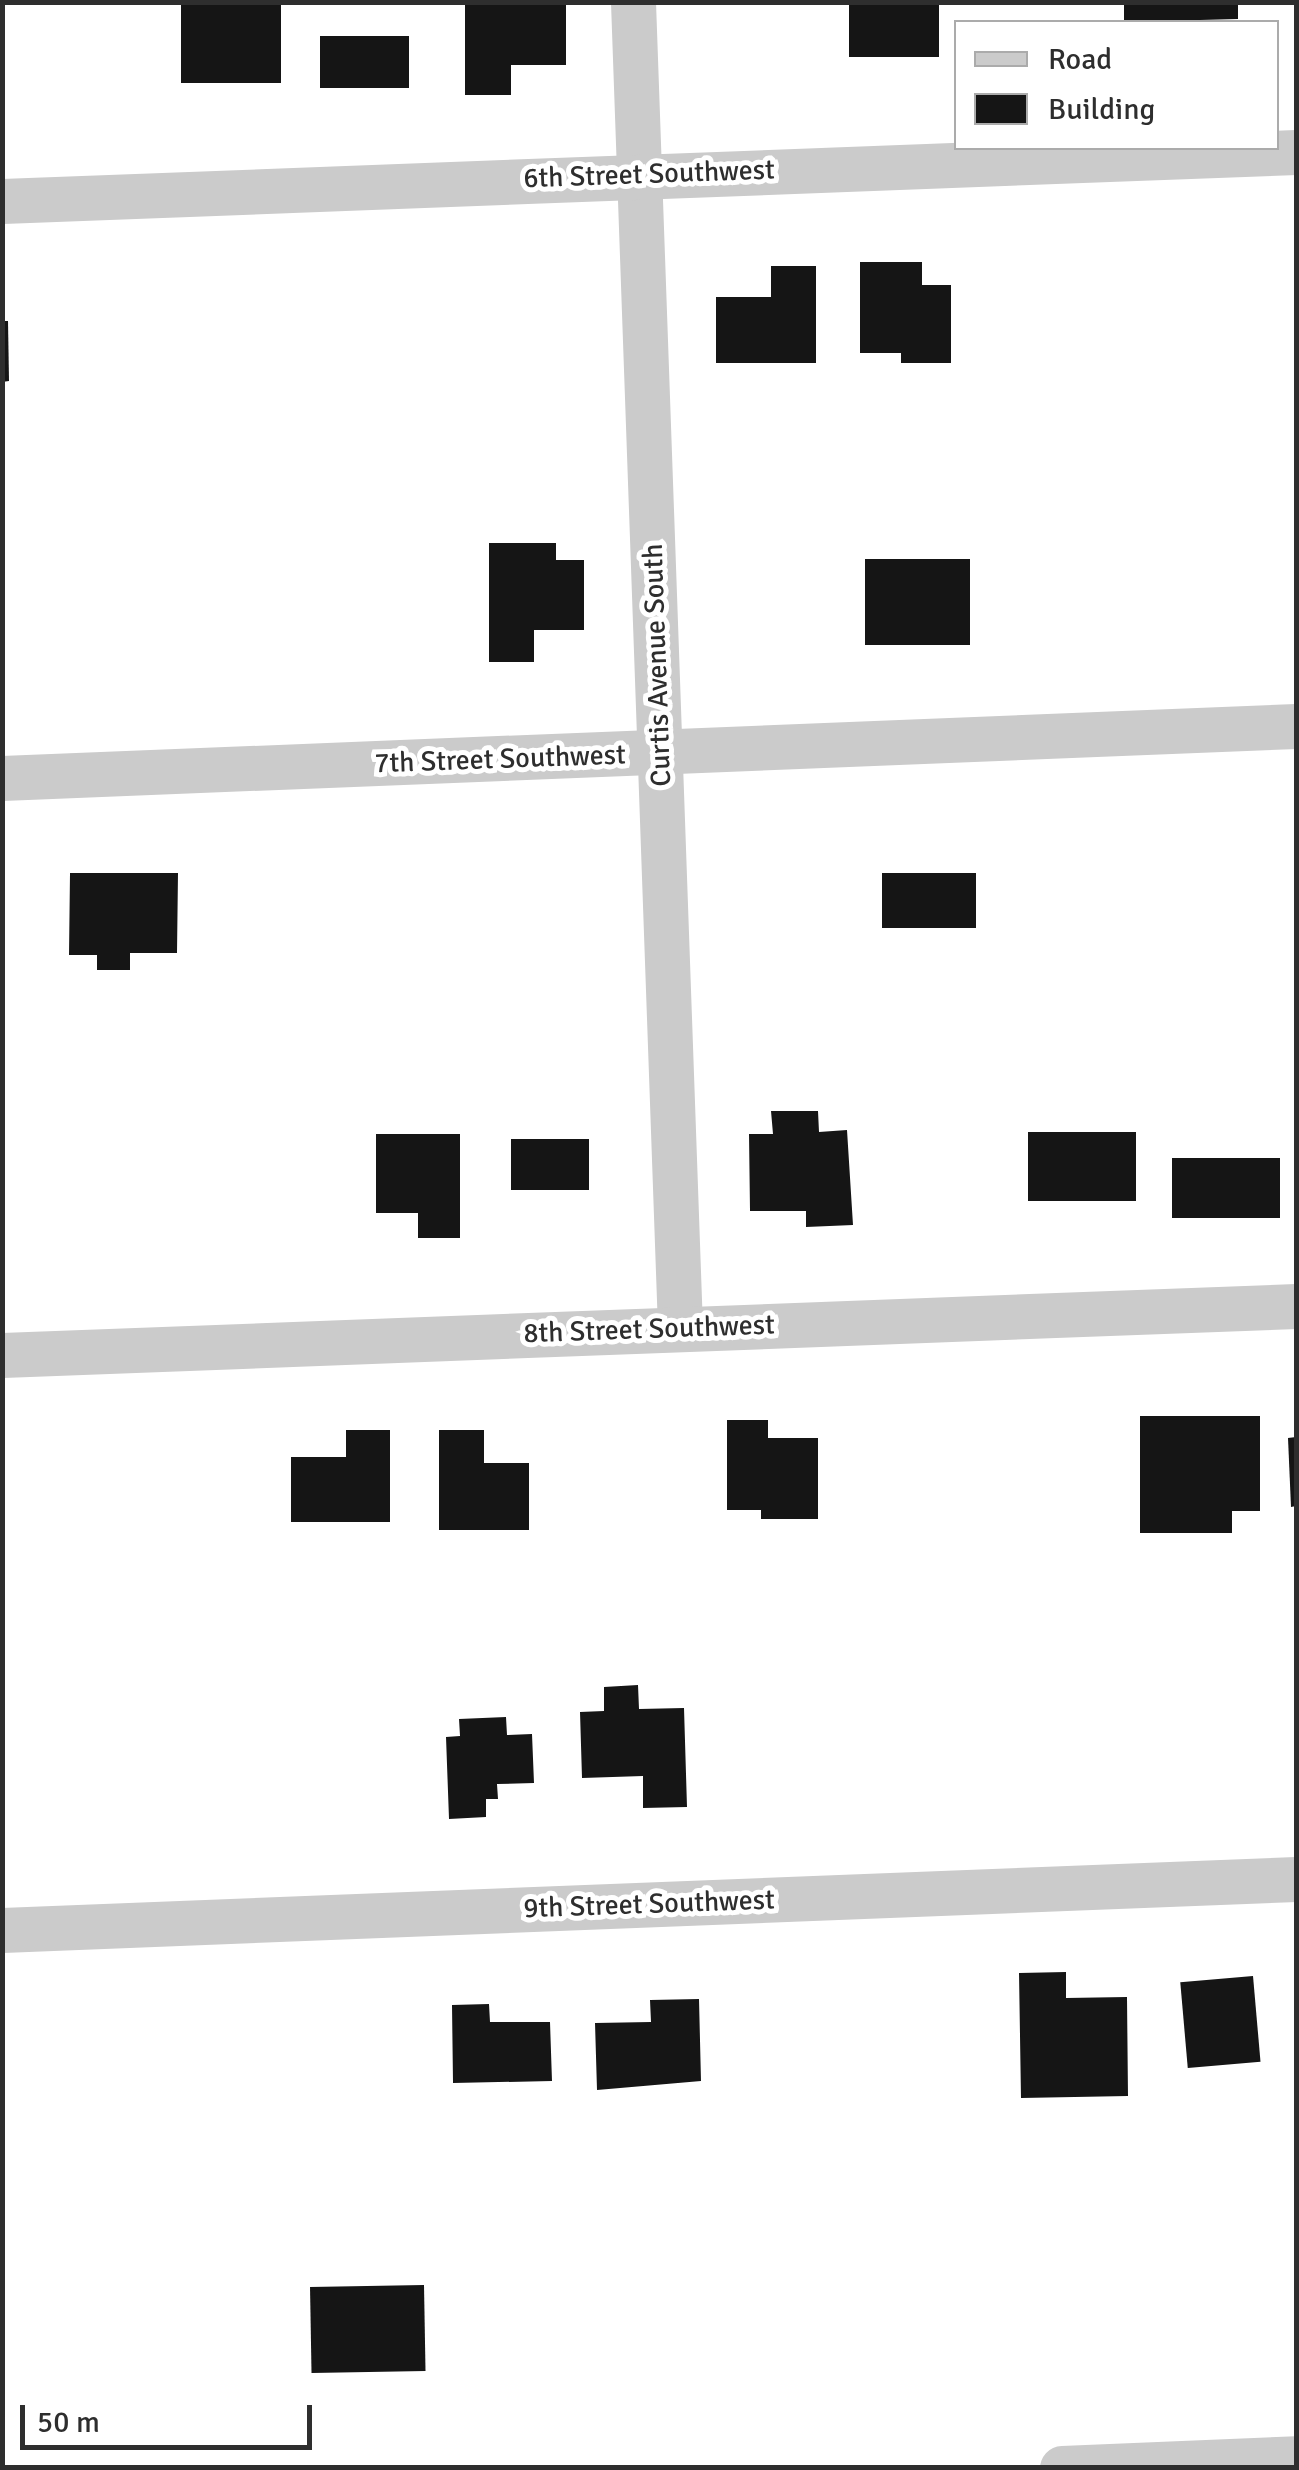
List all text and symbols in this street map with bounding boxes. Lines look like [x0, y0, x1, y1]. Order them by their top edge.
legend [954, 20, 1279, 150]
text: Road [1048, 41, 1112, 78]
text: Building [1048, 91, 1155, 128]
street label: 6th Street Southwest [523, 153, 775, 195]
street label: Curtis Avenue South [636, 543, 678, 787]
street label: 7th Street Southwest [374, 738, 626, 780]
street label: 8th Street Southwest [523, 1308, 775, 1350]
street label: 9th Street Southwest [523, 1883, 775, 1925]
scale bar [25, 2385, 318, 2447]
text: 50 m [37, 2404, 100, 2441]

